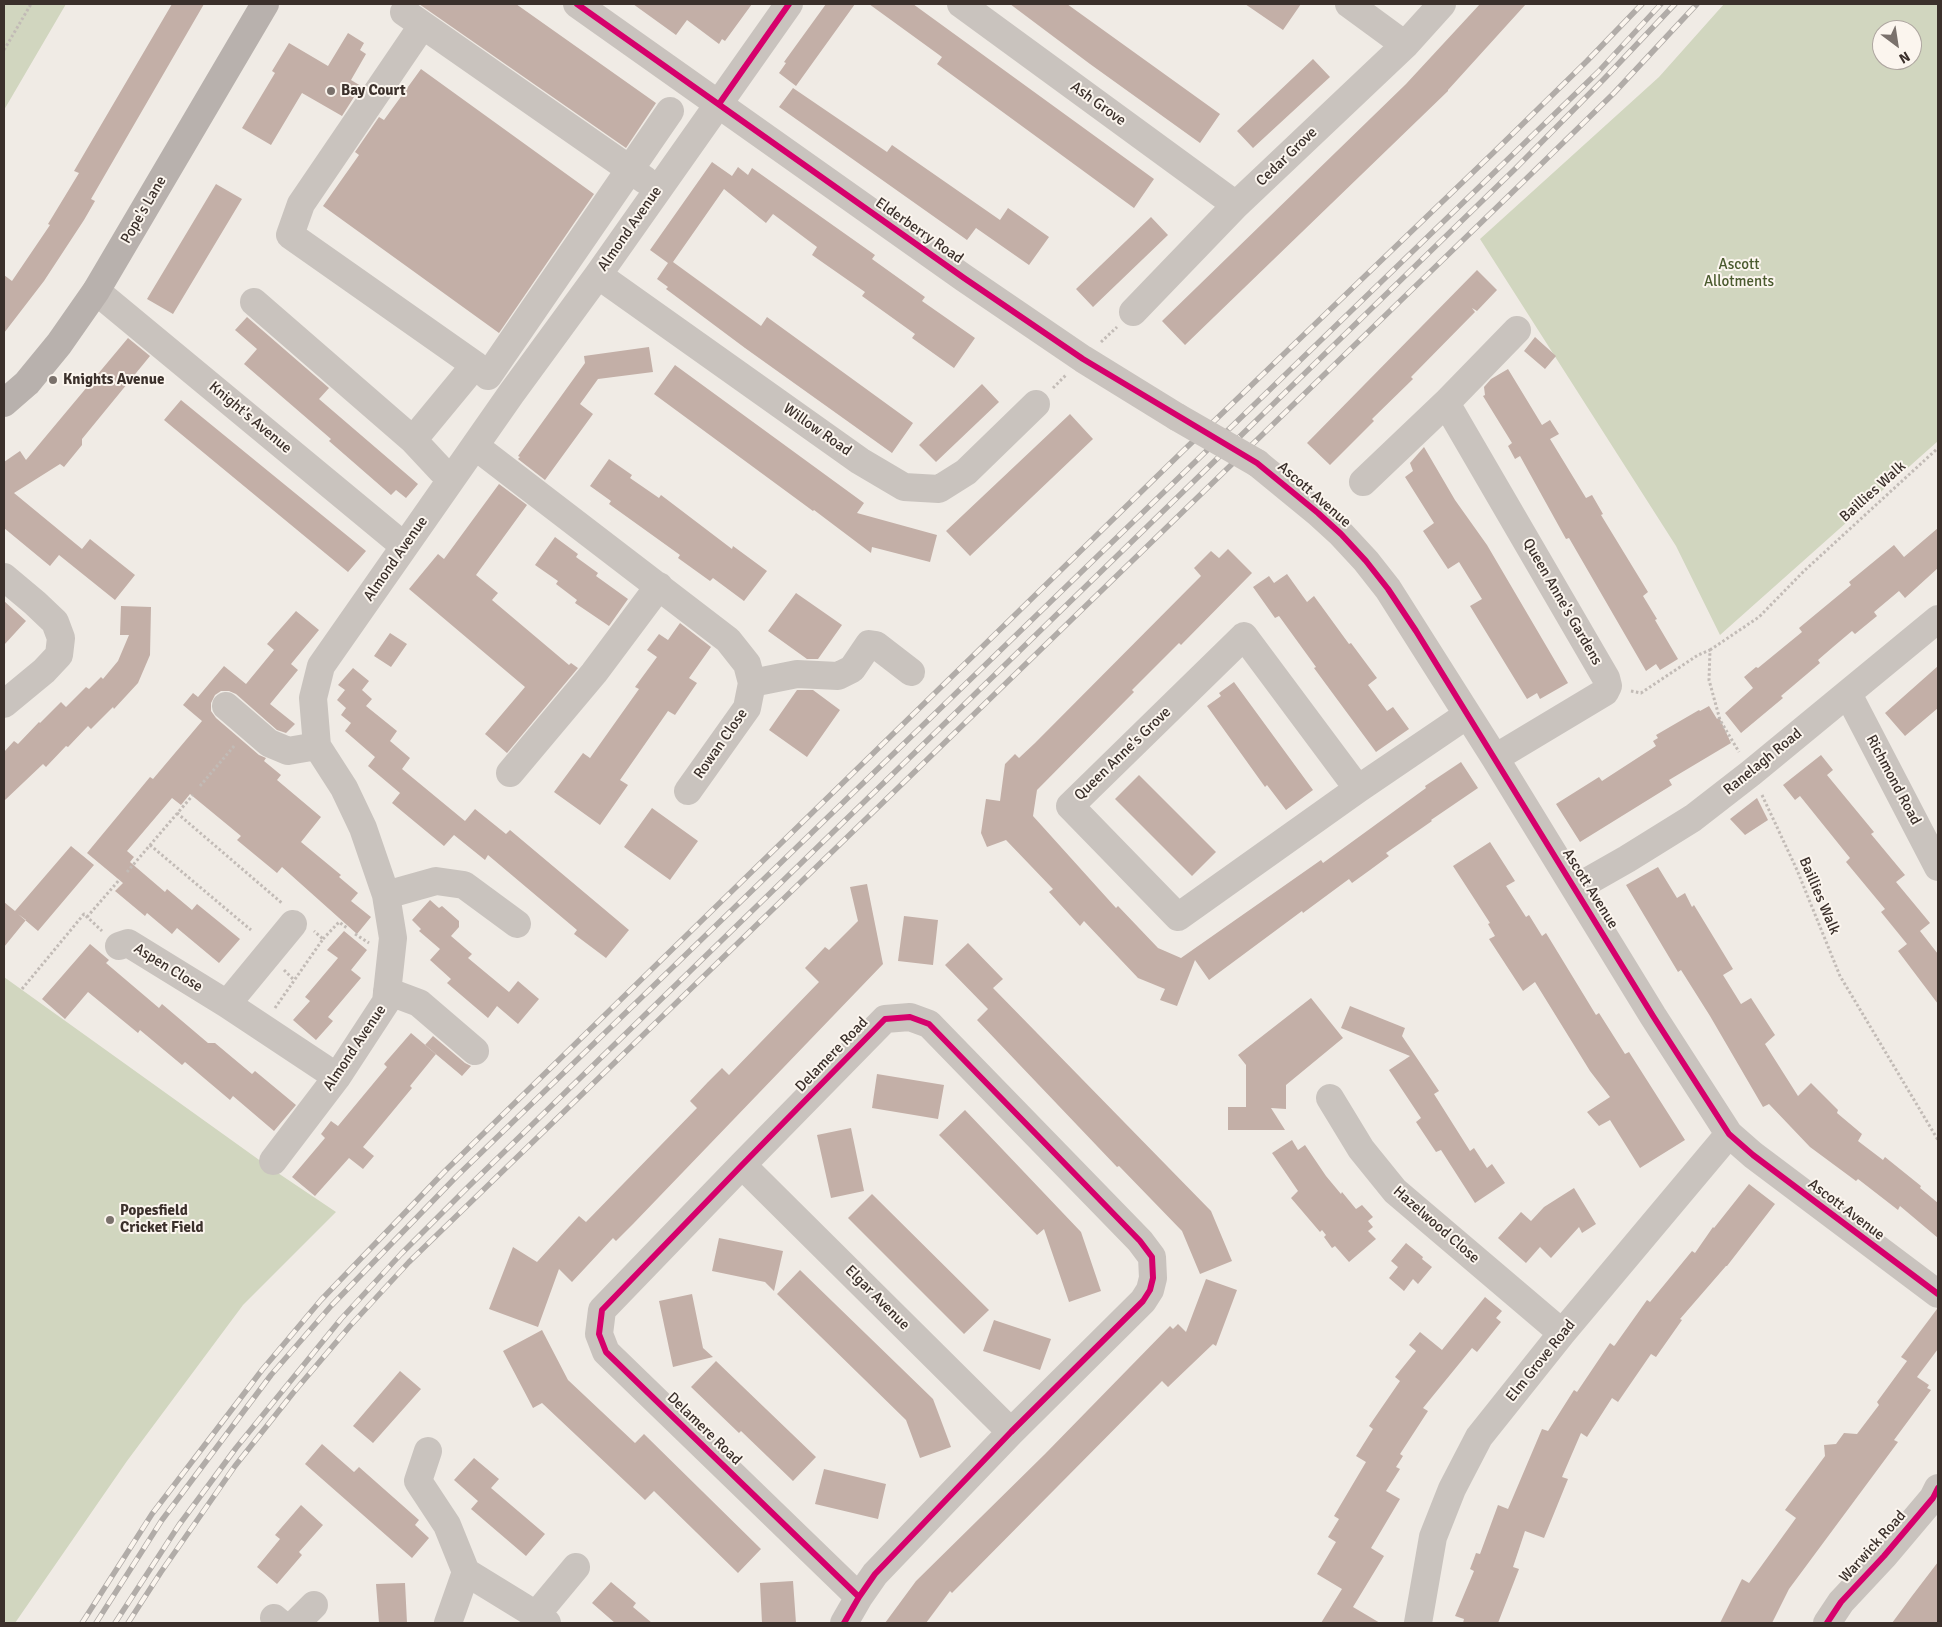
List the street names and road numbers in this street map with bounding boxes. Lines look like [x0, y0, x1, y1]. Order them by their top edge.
street label: Ash Grove [1067, 78, 1129, 130]
street label: Cedar Grove [1253, 124, 1321, 190]
street label: Pope's Lane [117, 173, 171, 247]
street label: Almond Avenue [594, 183, 666, 275]
street label: Elderberry Road [872, 194, 966, 268]
street label: Knight's Avenue [205, 378, 295, 458]
street label: Willow Road [779, 400, 855, 460]
street label: Ascott Avenue [1274, 458, 1354, 532]
street label: Baillies Walk [1836, 458, 1910, 526]
street label: Almond Avenue [360, 513, 432, 605]
street label: Queen Anne's Gardens [1518, 535, 1606, 669]
street label: Queen Anne's Grove [1071, 703, 1175, 805]
street label: Rowan Close [690, 705, 752, 783]
street label: Ranelagh Road [1720, 725, 1806, 799]
street label: Richmond Road [1862, 732, 1924, 828]
street label: Ascott Avenue [1558, 846, 1622, 932]
street label: Baillies Walk [1795, 855, 1843, 937]
street label: Aspen Close [130, 940, 206, 996]
street label: Almond Avenue [320, 1002, 390, 1094]
street label: Delamere Road [792, 1014, 872, 1096]
street label: Ascott Avenue [1804, 1175, 1888, 1245]
street label: Hazelwood Close [1389, 1183, 1483, 1267]
street label: Elgar Avenue [841, 1262, 913, 1334]
street label: Elm Grove Road [1502, 1316, 1580, 1406]
street label: Delamere Road [663, 1389, 745, 1469]
street label: Warwick Road [1836, 1507, 1910, 1587]

